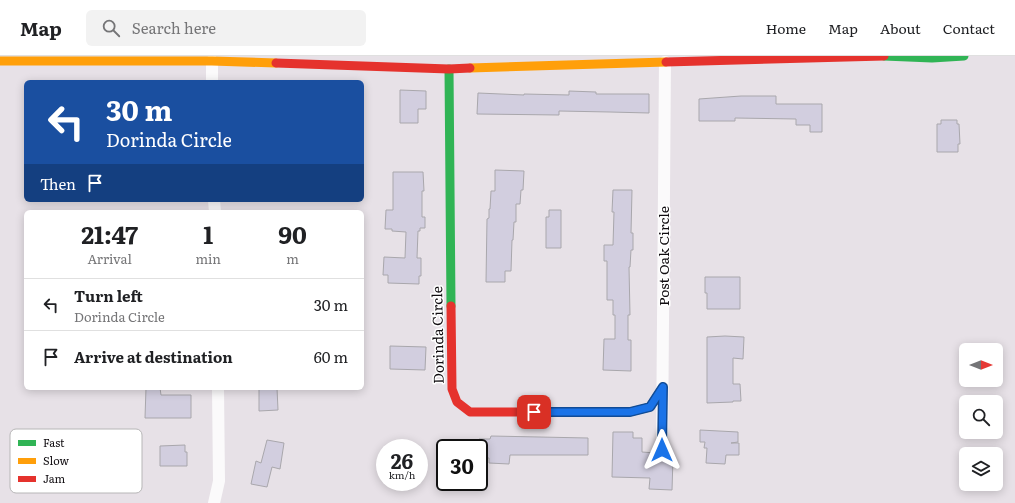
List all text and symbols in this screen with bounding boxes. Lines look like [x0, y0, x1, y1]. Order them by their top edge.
search box [86, 10, 366, 46]
text: Map [20, 14, 62, 42]
text: Search here [132, 16, 216, 39]
icon: search [100, 17, 122, 39]
text: Home [766, 18, 806, 38]
text: Map [828, 18, 858, 38]
text: About [880, 18, 921, 38]
text: Contact [943, 18, 995, 38]
text: 30 m [106, 88, 172, 130]
icon: left [40, 96, 92, 148]
text: Dorinda Circle [106, 126, 232, 153]
text: Then [40, 172, 76, 195]
icon: arrive [84, 172, 106, 194]
street label: Post Oak Circle [653, 206, 673, 306]
text: 21:47 [81, 216, 138, 251]
text: 1 [203, 216, 213, 251]
text: 90 [278, 216, 307, 251]
text: Arrival [87, 249, 132, 268]
text: min [195, 249, 221, 268]
text: m [286, 249, 299, 268]
text: Turn left [74, 284, 143, 307]
street label: Dorinda Circle [426, 286, 448, 384]
text: 30 m [314, 293, 348, 316]
icon: left [40, 294, 62, 316]
text: Dorinda Circle [74, 307, 165, 326]
north arrow [959, 343, 1003, 387]
map controls [959, 343, 1003, 491]
text: Arrive at destination [74, 345, 233, 368]
text: 60 m [314, 345, 348, 368]
icon: arrive [40, 346, 62, 368]
pin [517, 395, 551, 429]
button: search [959, 395, 1003, 439]
icon: arrive [523, 401, 545, 423]
legend [10, 429, 142, 493]
position arrow [641, 429, 683, 471]
text: Fast [43, 434, 65, 450]
speed limit sign: 30 [436, 439, 488, 491]
text: 26 [391, 445, 413, 475]
button: layers [959, 447, 1003, 491]
text: Slow [43, 452, 69, 468]
text: km/h [389, 467, 415, 482]
text: Jam [43, 470, 66, 486]

